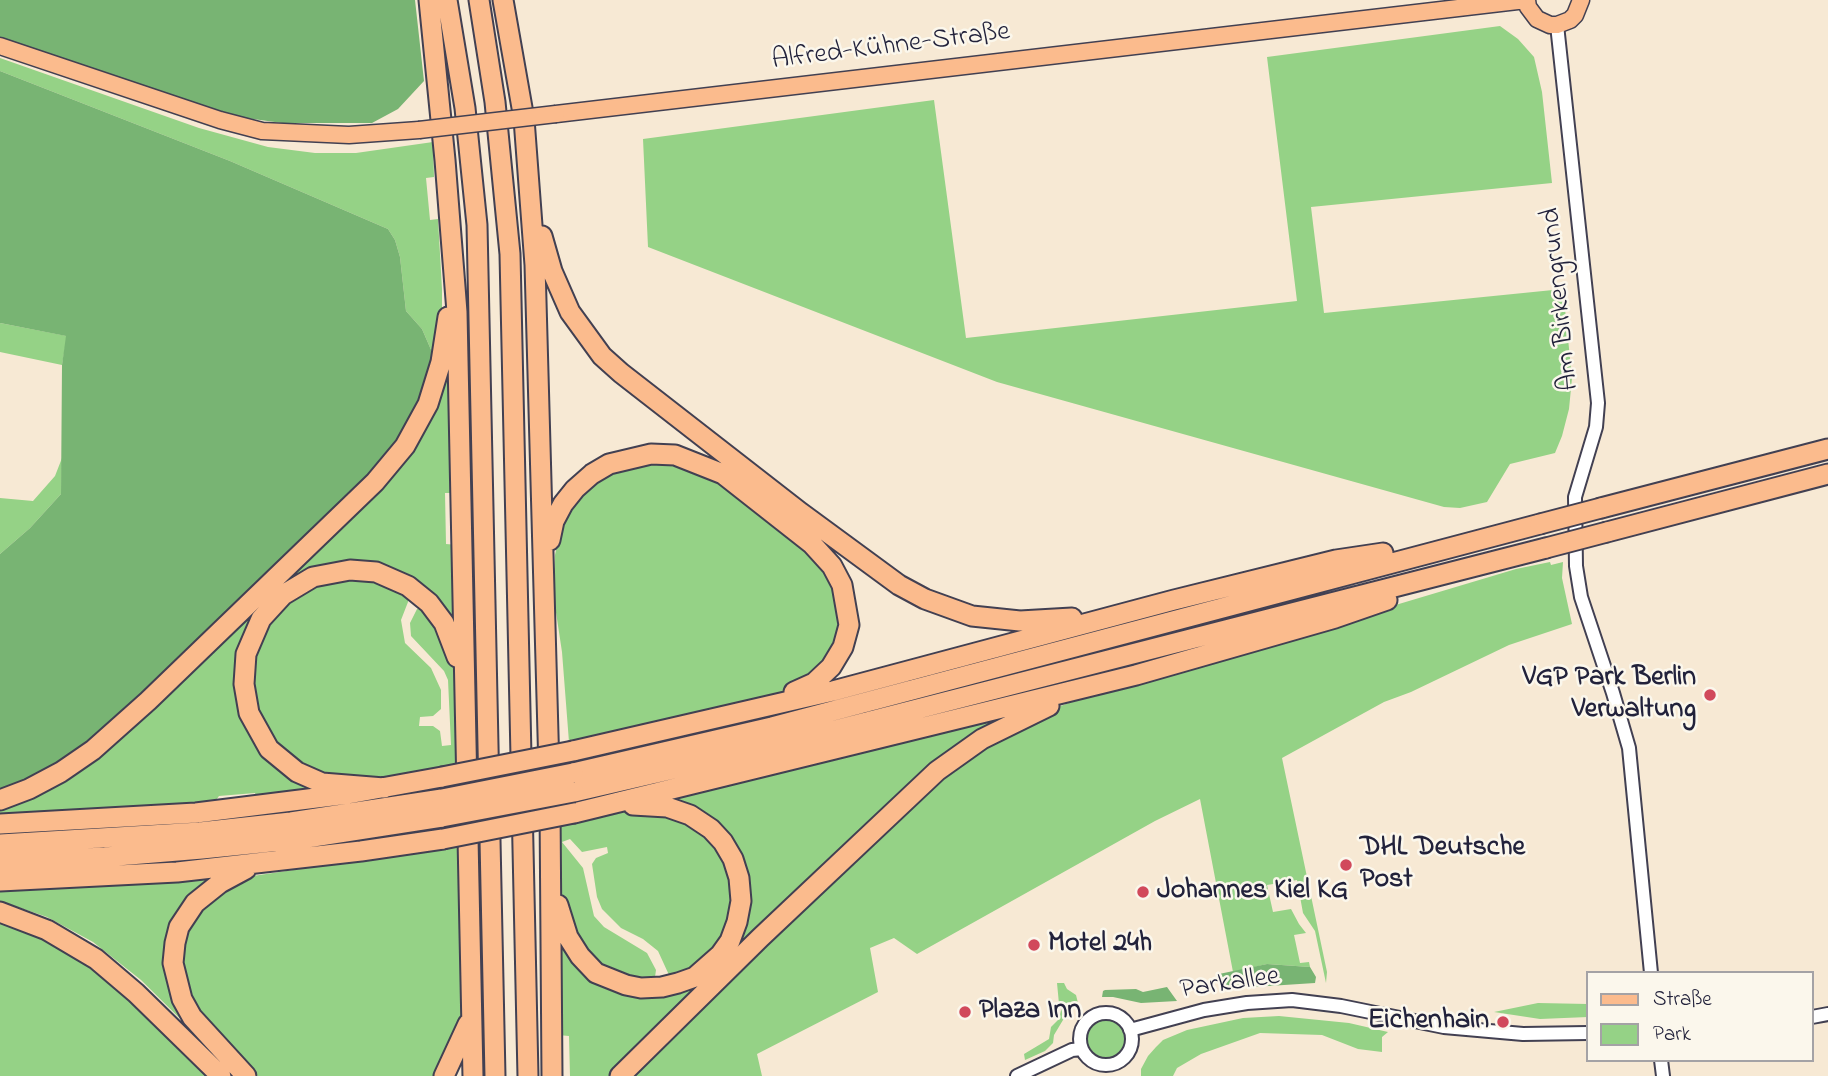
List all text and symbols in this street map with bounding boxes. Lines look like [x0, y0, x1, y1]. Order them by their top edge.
street label: Alfred-Kühne-Straße [770, 17, 1012, 79]
street label: Am Birkengrund [1536, 206, 1588, 392]
place label: VGP Park Berlin Verwaltung [1523, 662, 1696, 728]
marker: VGP Park Berlin Verwaltung [1702, 687, 1718, 703]
place label: DHL Deutsche Post [1360, 832, 1525, 898]
marker: DHL Deutsche Post [1338, 857, 1354, 873]
place label: Johannes Kiel KG [1157, 875, 1348, 909]
marker: Johannes Kiel KG [1135, 884, 1151, 900]
place label: Motel 24h [1048, 928, 1152, 962]
marker: Motel 24h [1026, 937, 1042, 953]
street label: Parkallee [1178, 961, 1282, 1009]
legend [1587, 971, 1814, 1062]
text: Straße [1653, 985, 1712, 1015]
place label: Plaza Inn [979, 995, 1081, 1029]
marker: Plaza Inn [957, 1004, 973, 1020]
place label: Eichenhain [1368, 1005, 1489, 1039]
marker: Eichenhain [1495, 1014, 1511, 1030]
text: Park [1653, 1020, 1691, 1050]

